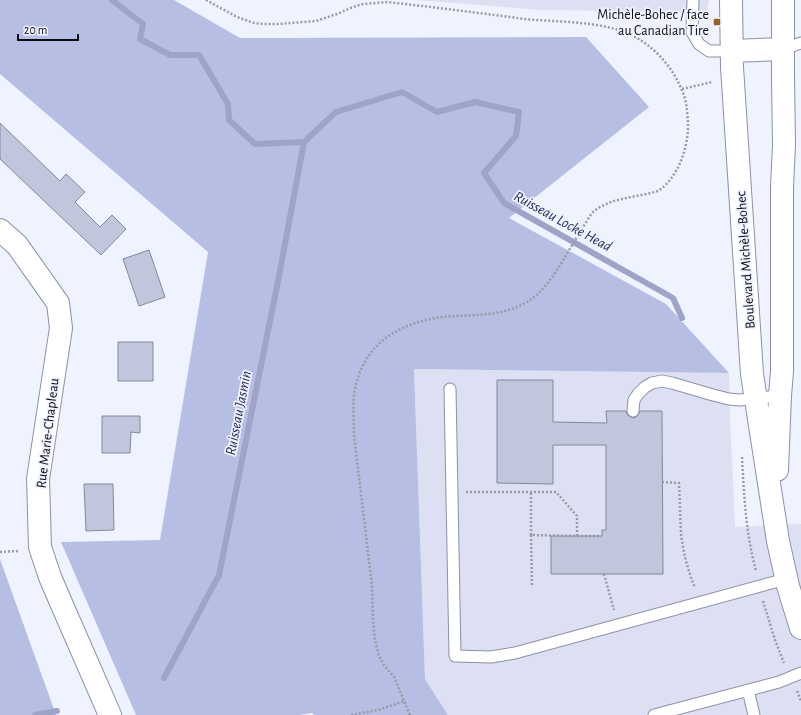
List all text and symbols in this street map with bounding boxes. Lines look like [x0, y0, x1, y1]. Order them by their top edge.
place label: Michèle-Bohec / face au Canadian Tire [597, 8, 709, 38]
scale bar [18, 16, 78, 42]
marker: Michèle-Bohec / face au Canadian Tire [712, 17, 722, 27]
text: 20 m [24, 24, 47, 36]
water label: Ruisseau Locke Head [511, 188, 614, 255]
street label: Boulevard Michèle-Bohec [734, 190, 758, 329]
water label: Ruisseau Jasmin [223, 370, 254, 457]
street label: Rue Marie-Chapleau [34, 377, 62, 489]

